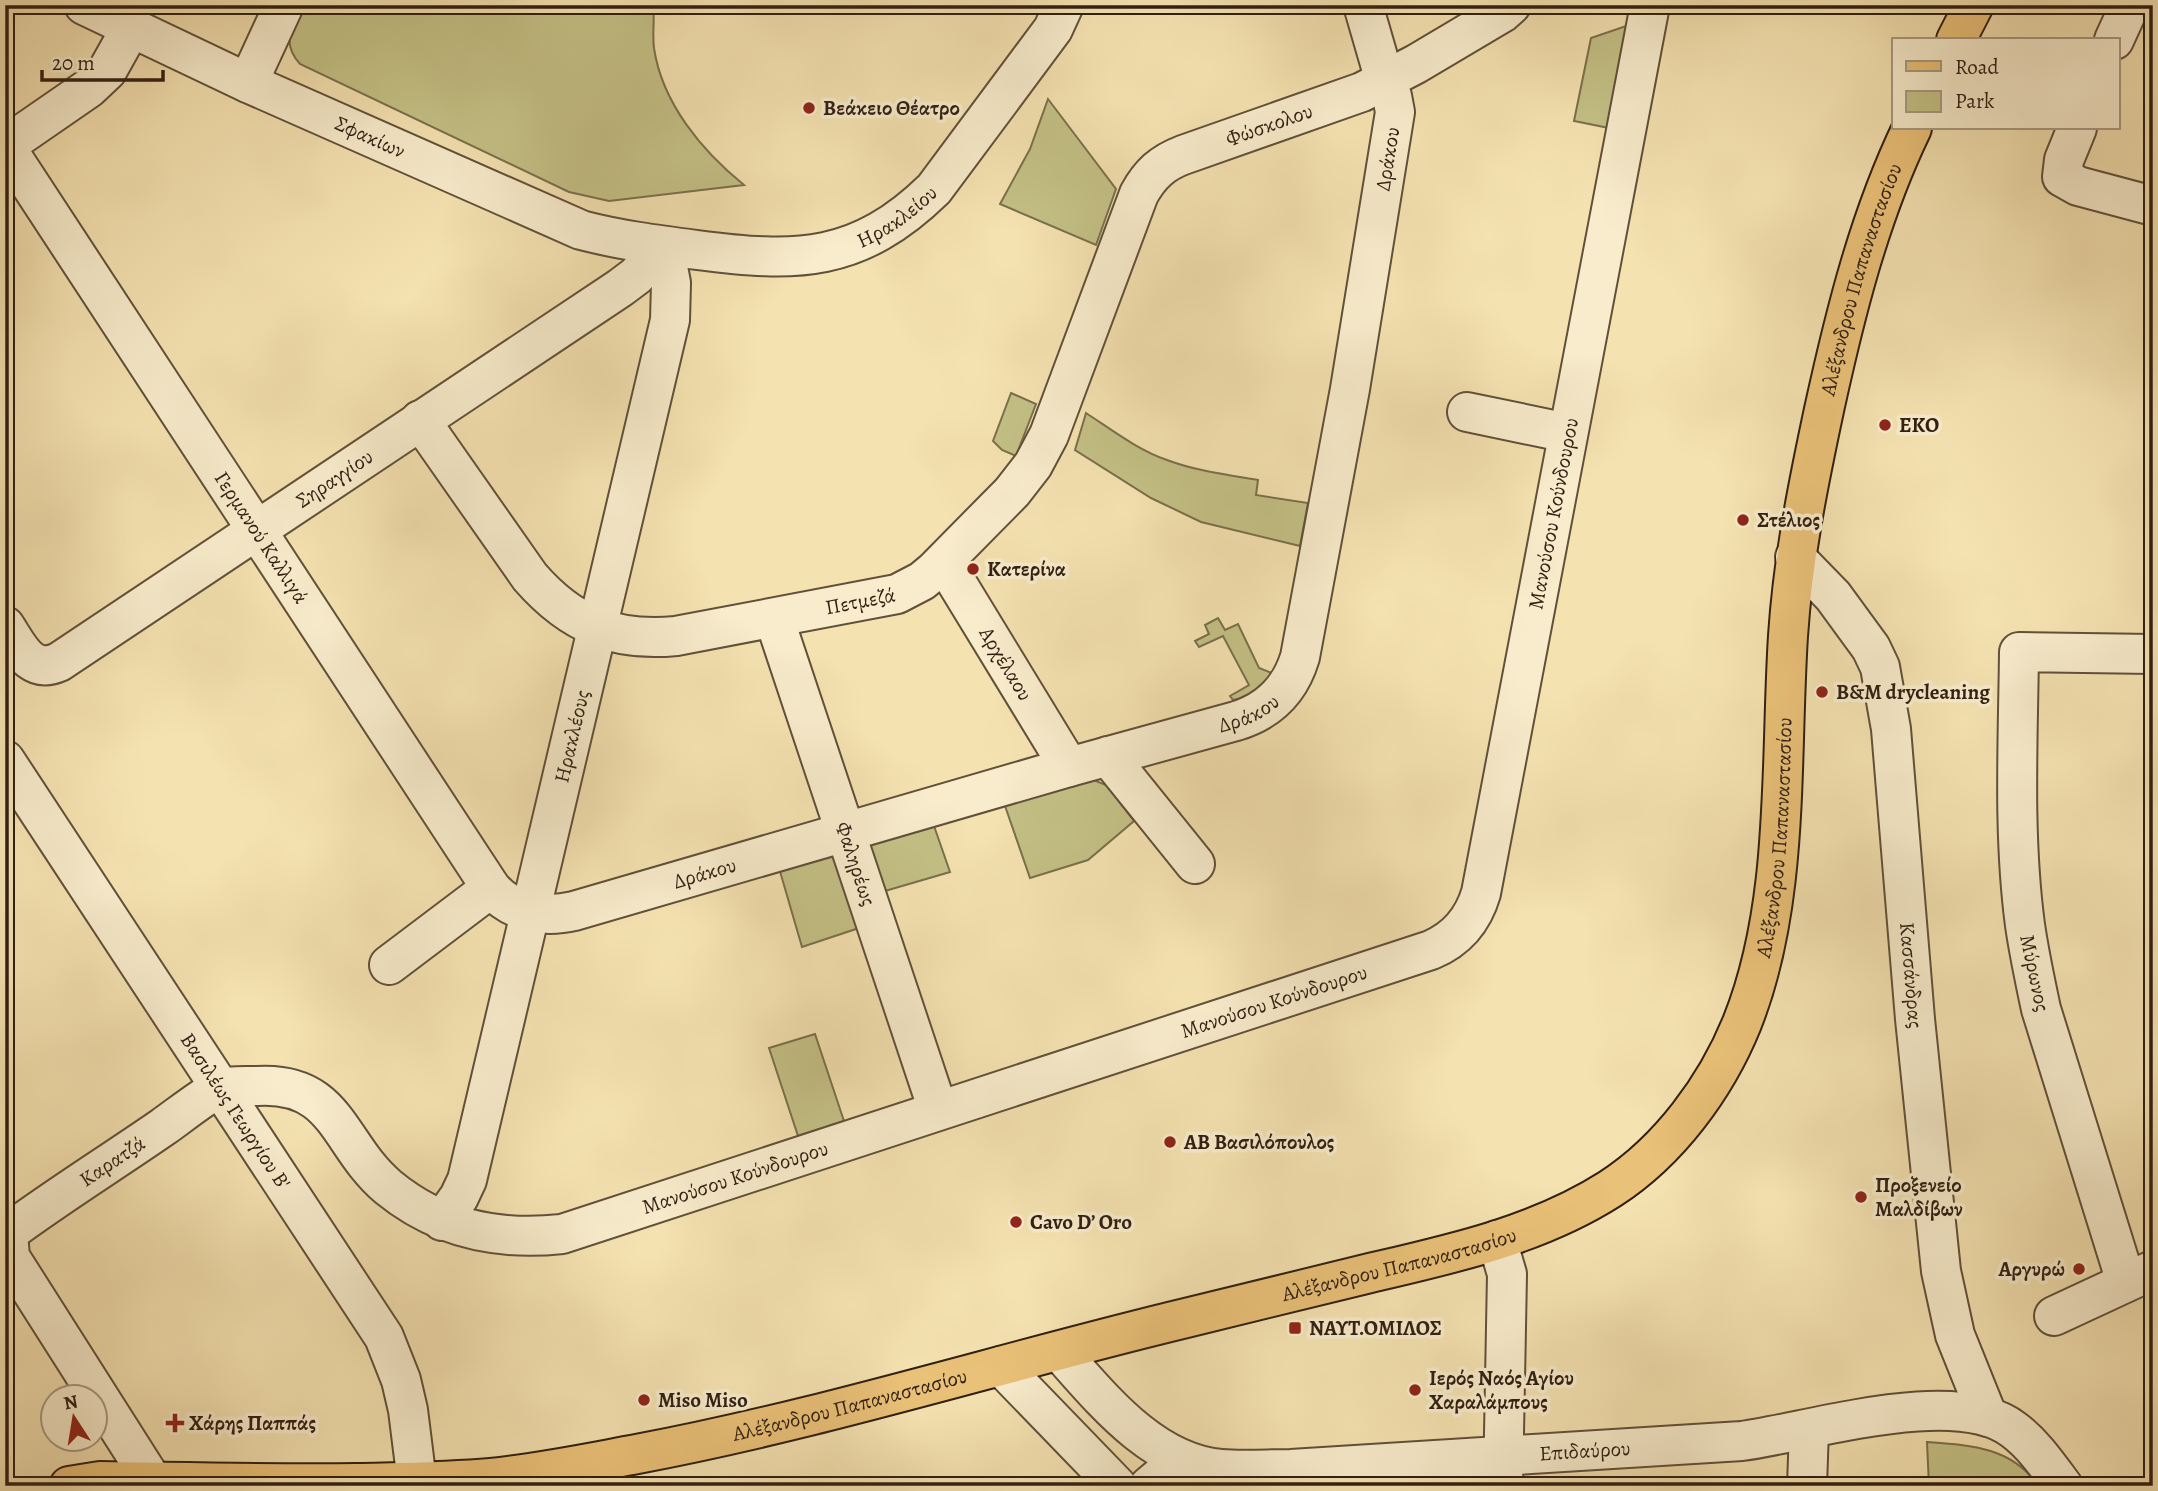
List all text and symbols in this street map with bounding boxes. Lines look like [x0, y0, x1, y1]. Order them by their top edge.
scale bar [42, 38, 163, 82]
legend [1892, 38, 2120, 130]
text: 20 m [52, 49, 95, 77]
text: Road [1955, 53, 1999, 81]
text: Park [1955, 87, 1995, 115]
place label: Βεάκειο Θέατρο [823, 94, 960, 122]
street label: Φώσκολου [1222, 97, 1316, 153]
marker: Βεάκειο Θέατρο [801, 100, 817, 116]
street label: Σφακίων [331, 109, 410, 165]
street label: Δράκου [1368, 125, 1406, 193]
street label: Αλέξανδρου Παπαναστασίου [1813, 159, 1909, 399]
street label: Ηρακλείου [852, 179, 943, 255]
place label: ΕΚΟ [1899, 411, 1939, 439]
street label: Μανούσου Κούνδουρου [1521, 415, 1585, 612]
marker: ΕΚΟ [1877, 417, 1893, 433]
street label: Σηραγγίου [290, 443, 379, 514]
street label: Γερμανού Καλλιγά [208, 466, 315, 609]
place label: Στέλιος [1757, 506, 1820, 534]
marker: Στέλιος [1735, 512, 1751, 528]
place label: Κατερίνα [987, 555, 1066, 583]
marker: Κατερίνα [965, 561, 981, 577]
street label: Πετμεζά [823, 581, 898, 621]
street label: Αρχέλαου [972, 620, 1039, 706]
place label: B&M drycleaning [1836, 678, 1990, 706]
marker: B&M drycleaning [1814, 684, 1830, 700]
street label: Ηρακλέους [547, 687, 596, 786]
street label: Δράκου [1215, 688, 1285, 739]
street label: Αλέξανδρου Παπαναστασίου [1749, 717, 1799, 961]
street label: Φαληρέως [829, 818, 883, 909]
street label: Δράκου [670, 851, 739, 895]
street label: Κασσάνδρας [1893, 921, 1930, 1030]
street label: Μύρωνος [2013, 932, 2057, 1014]
street label: Μανούσου Κούνδουρου [1177, 958, 1371, 1045]
street label: Βασιλέως Γεωργίου Β' [174, 1027, 297, 1195]
place label: ΑΒ Βασιλόπουλος [1183, 1128, 1334, 1156]
street label: Καρατζά [74, 1129, 150, 1193]
street label: Μανούσου Κούνδουρου [638, 1134, 832, 1221]
marker: ΑΒ Βασιλόπουλος [1162, 1134, 1178, 1150]
place label: Προξενείο Μαλδίβων [1875, 1171, 1963, 1223]
marker: Προξενείο Μαλδίβων [1853, 1189, 1869, 1205]
place label: Cavo D’ Oro [1030, 1208, 1132, 1236]
marker: Cavo D’ Oro [1008, 1214, 1024, 1230]
street label: Αλέξανδρου Παπαναστασίου [1278, 1221, 1520, 1308]
place label: Αργυρώ [1998, 1255, 2065, 1283]
marker: Αργυρώ [2071, 1261, 2087, 1277]
place label: ΝΑΥΤ.ΟΜΙΛΟΣ [1309, 1314, 1442, 1342]
marker: ΝΑΥΤ.ΟΜΙΛΟΣ [1287, 1320, 1303, 1336]
street label: Αλέξανδρου Παπαναστασίου [729, 1361, 970, 1448]
place label: Ιερός Ναός Αγίου Χαραλάμπους [1429, 1364, 1574, 1416]
north arrow [38, 1382, 108, 1452]
marker: Ιερός Ναός Αγίου Χαραλάμπους [1407, 1382, 1423, 1398]
place label: Miso Miso [658, 1386, 748, 1414]
text: N [61, 1388, 80, 1417]
marker: Miso Miso [636, 1392, 652, 1408]
place label: Χάρης Παππάς [189, 1409, 316, 1437]
marker: Χάρης Παππάς [167, 1415, 183, 1431]
street label: Επιδαύρου [1538, 1434, 1631, 1468]

